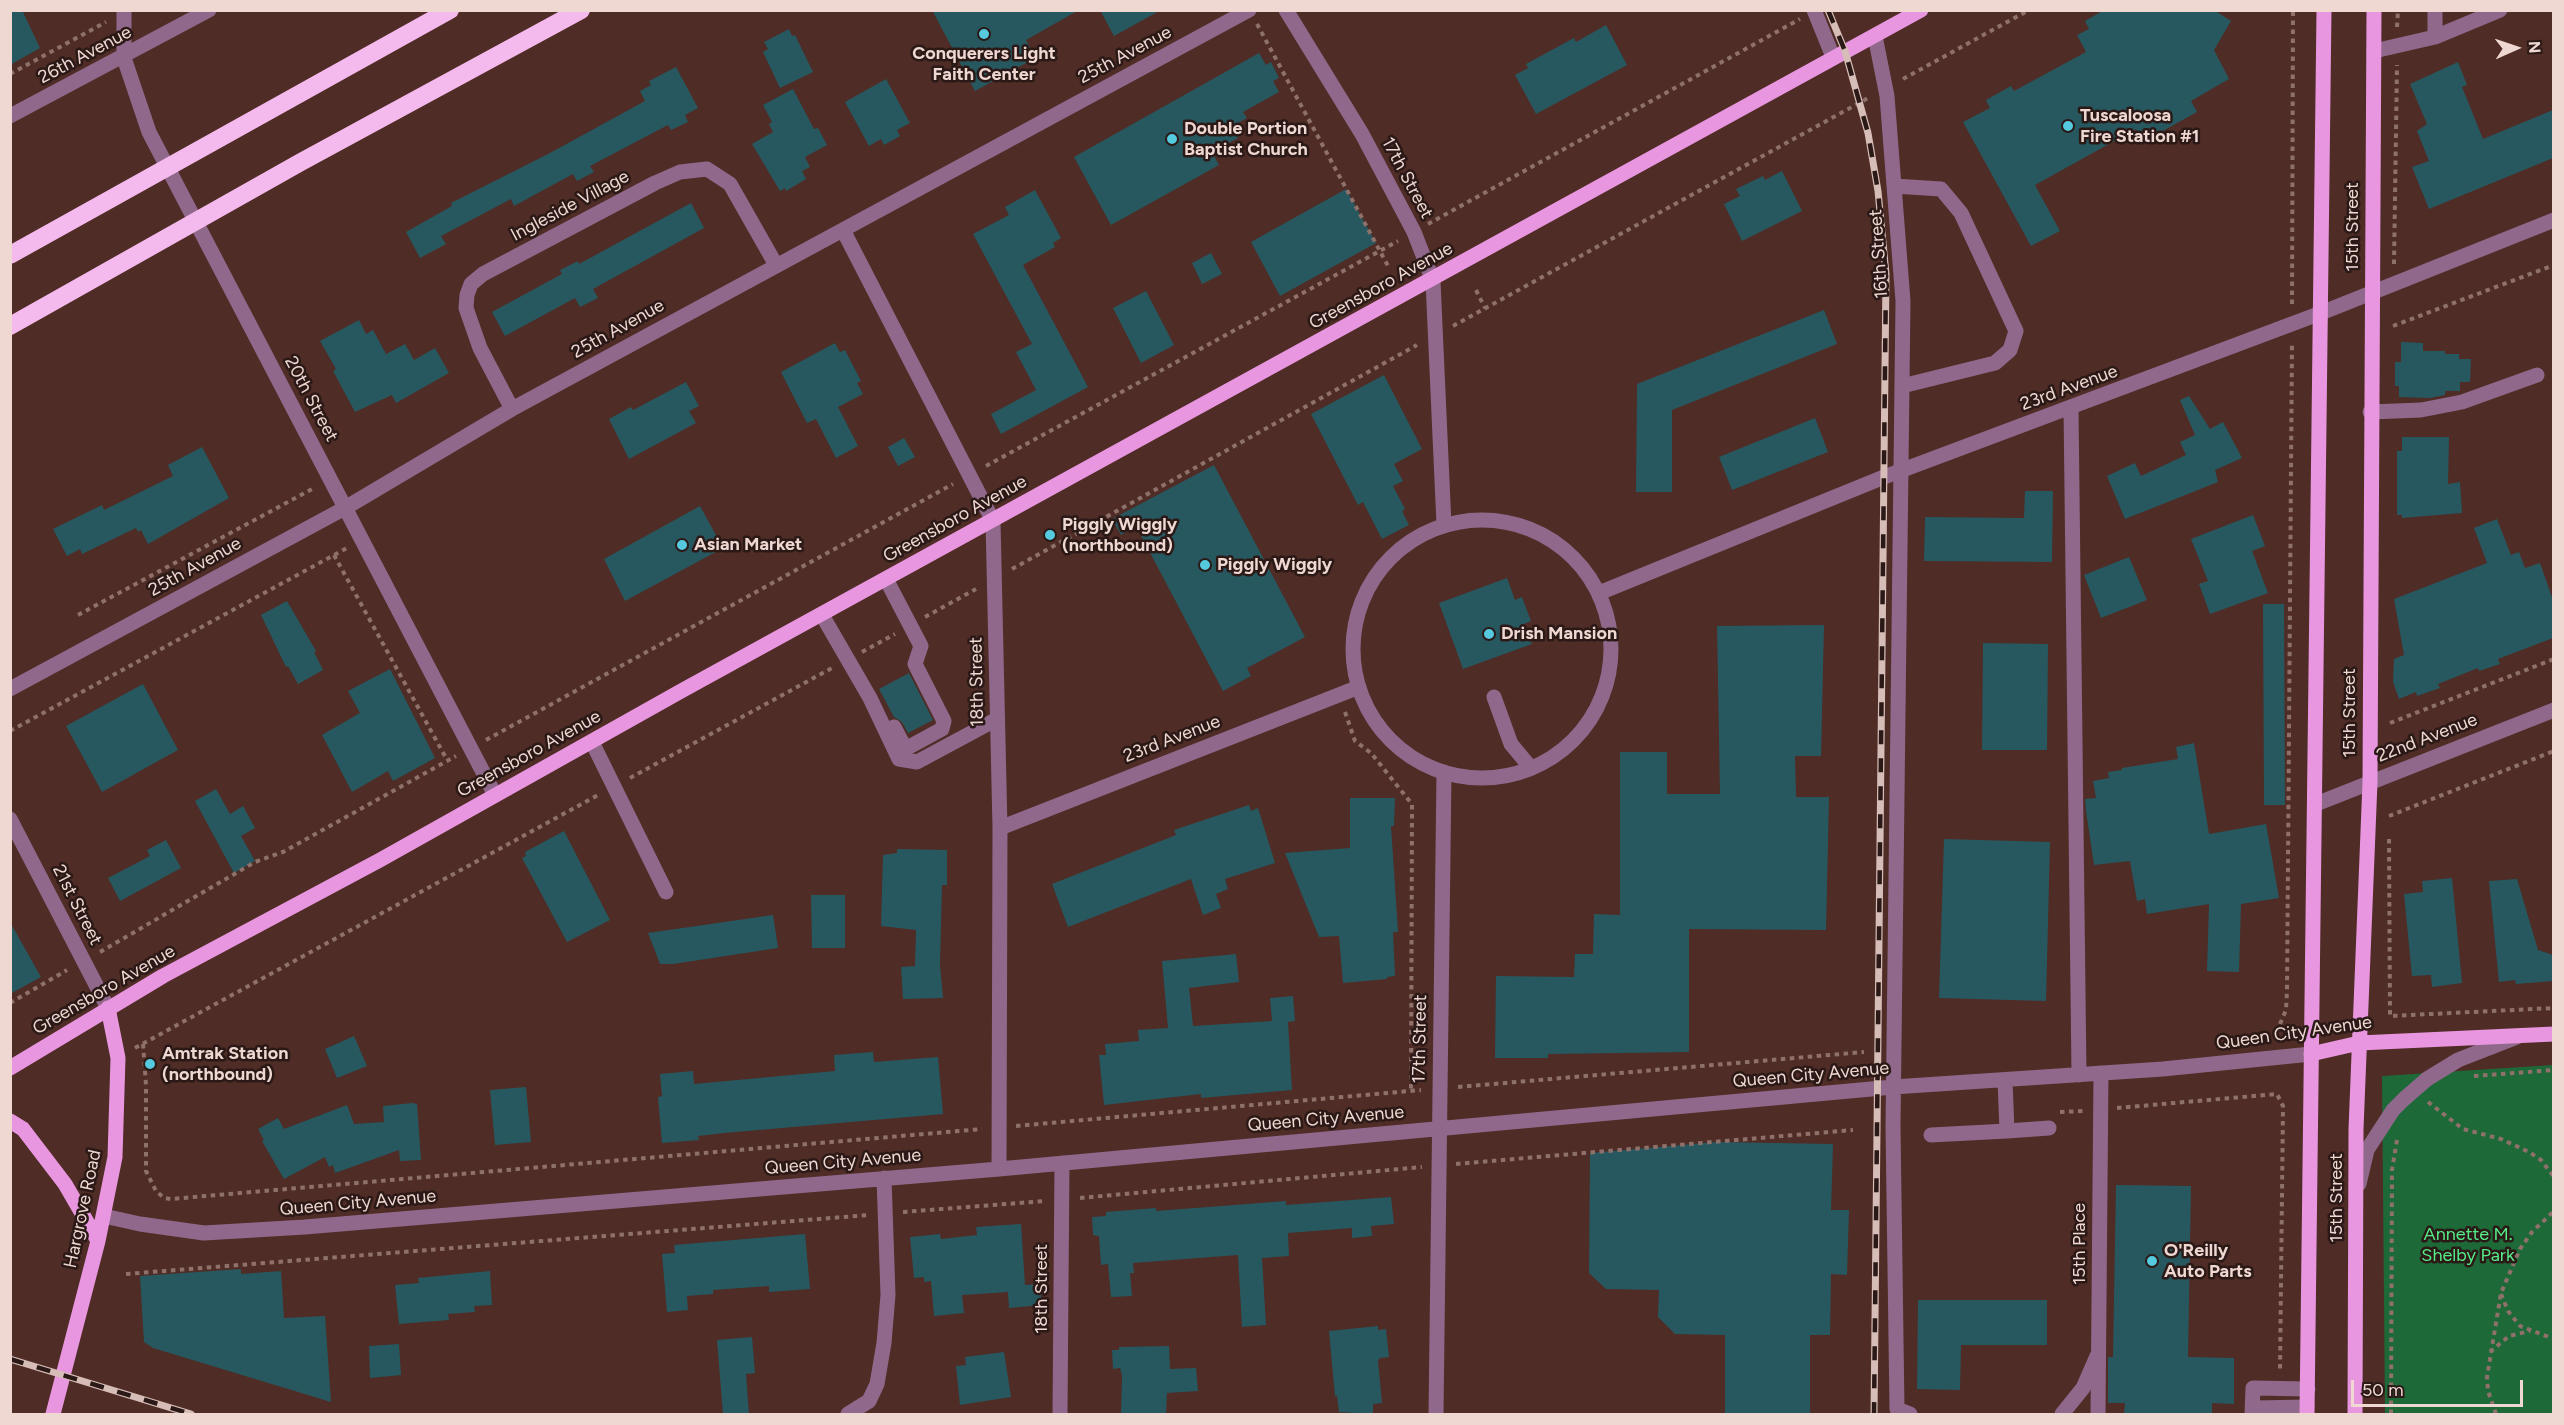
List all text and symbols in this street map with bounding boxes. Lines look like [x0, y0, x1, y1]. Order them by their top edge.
north arrow [2486, 18, 2546, 78]
street label: 26th Avenue [35, 21, 135, 89]
street label: 25th Avenue [1075, 21, 1175, 89]
marker: Conquerers Light Faith Center [977, 27, 991, 41]
text: N [2525, 40, 2544, 54]
place label: Conquerers Light Faith Center [912, 43, 1056, 86]
place label: Tuscaloosa Fire Station #1 [2080, 105, 2199, 148]
place label: Double Portion Baptist Church [1184, 118, 1308, 160]
marker: Tuscaloosa Fire Station #1 [2061, 119, 2075, 133]
marker: Double Portion Baptist Church [1165, 132, 1179, 146]
street label: 17th Street [1377, 134, 1437, 222]
street label: Ingleside Village [507, 166, 633, 246]
street label: 15th Street [2342, 182, 2364, 272]
street label: 16th Street [1865, 209, 1893, 299]
street label: Greensboro Avenue [1305, 238, 1457, 334]
street label: 25th Avenue [568, 295, 668, 363]
street label: 20th Street [280, 353, 342, 445]
street label: 23rd Avenue [2017, 360, 2121, 416]
street label: Greensboro Avenue [879, 471, 1031, 567]
place label: Piggly Wiggly (northbound) [1062, 514, 1177, 556]
marker: Piggly Wiggly (northbound) [1043, 528, 1057, 542]
street label: 25th Avenue [145, 533, 245, 601]
place label: Asian Market [694, 534, 802, 556]
marker: Asian Market [675, 538, 689, 552]
place label: Piggly Wiggly [1217, 554, 1332, 576]
marker: Piggly Wiggly [1198, 558, 1212, 572]
place label: Drish Mansion [1501, 623, 1617, 645]
marker: Drish Mansion [1482, 627, 1496, 641]
street label: 18th Street [965, 637, 989, 727]
street label: 15th Street [2339, 668, 2361, 758]
street label: Greensboro Avenue [453, 706, 605, 802]
street label: 22nd Avenue [2374, 709, 2480, 767]
street label: 23rd Avenue [1121, 711, 1223, 767]
street label: 21st Street [48, 861, 106, 949]
street label: Greensboro Avenue [29, 940, 179, 1040]
street label: 17th Street [1408, 994, 1432, 1084]
street label: Queen City Avenue [2215, 1011, 2373, 1055]
place label: Amtrak Station (northbound) [162, 1043, 288, 1086]
marker: Amtrak Station (northbound) [143, 1057, 157, 1071]
street label: Queen City Avenue [1732, 1057, 1890, 1093]
street label: Queen City Avenue [1247, 1101, 1405, 1137]
street label: Queen City Avenue [764, 1144, 922, 1180]
street label: Hargrove Road [60, 1148, 106, 1270]
street label: 15th Street [2326, 1153, 2348, 1243]
street label: Queen City Avenue [279, 1185, 437, 1221]
street label: 15th Place [2069, 1203, 2091, 1285]
park label: Annette M. Shelby Park [2421, 1224, 2515, 1266]
place label: O'Reilly Auto Parts [2164, 1240, 2252, 1282]
street label: 18th Street [1031, 1244, 1053, 1334]
marker: O'Reilly Auto Parts [2145, 1254, 2159, 1268]
scale bar [2354, 1368, 2526, 1406]
text: 50 m [2362, 1379, 2404, 1401]

